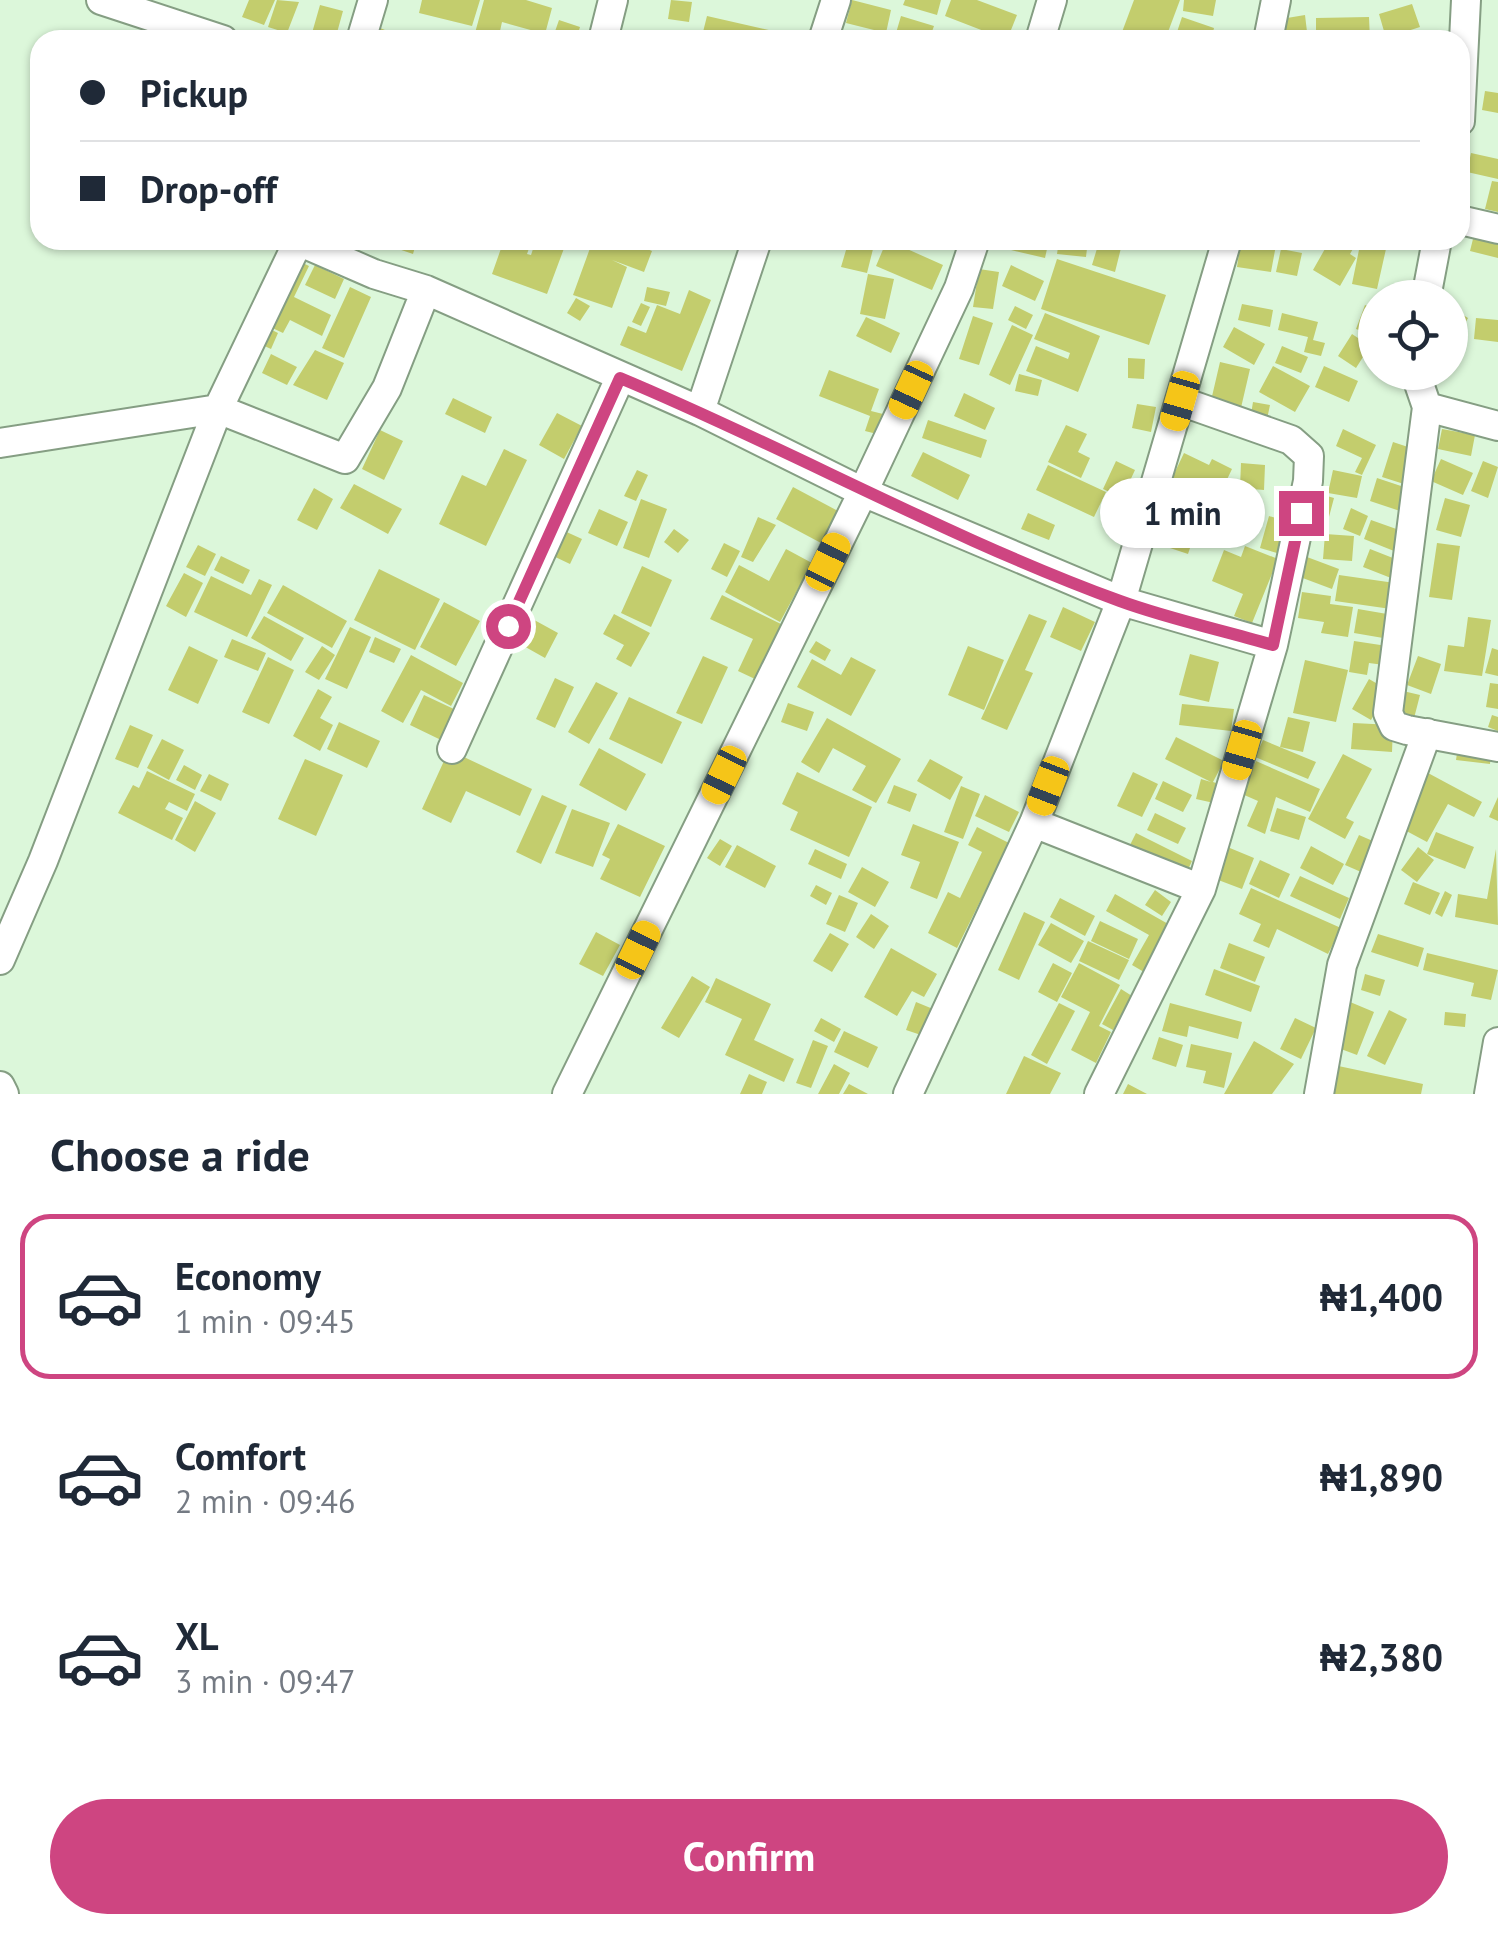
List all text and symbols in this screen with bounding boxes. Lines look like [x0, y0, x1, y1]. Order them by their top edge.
text: Pickup [140, 68, 248, 117]
text: Drop-off [140, 164, 277, 213]
map controls [1358, 280, 1468, 390]
button: locate [1358, 280, 1468, 390]
car [885, 356, 937, 424]
car [1157, 368, 1203, 434]
callout: 1 min [1101, 478, 1266, 548]
route end [1279, 491, 1324, 536]
text: 1 min [1143, 492, 1222, 534]
car [801, 528, 855, 596]
route start [486, 604, 531, 649]
car [1219, 717, 1265, 783]
car [697, 741, 751, 809]
car [1023, 753, 1073, 819]
car [611, 916, 665, 984]
text: Choose a ride [50, 1125, 310, 1183]
text: Economy [175, 1251, 321, 1300]
icon: car [55, 1252, 145, 1342]
text: ₦1,400 [1320, 1272, 1443, 1321]
text: 1 min · 09:45 [175, 1300, 355, 1342]
text: Comfort [175, 1431, 306, 1480]
icon: car [55, 1432, 145, 1522]
text: ₦1,890 [1320, 1452, 1443, 1501]
text: 2 min · 09:46 [175, 1480, 355, 1522]
text: XL [175, 1611, 219, 1660]
icon: car [55, 1612, 145, 1702]
text: ₦2,380 [1320, 1632, 1443, 1681]
text: 3 min · 09:47 [175, 1660, 355, 1702]
button: Confirm [50, 1799, 1448, 1914]

